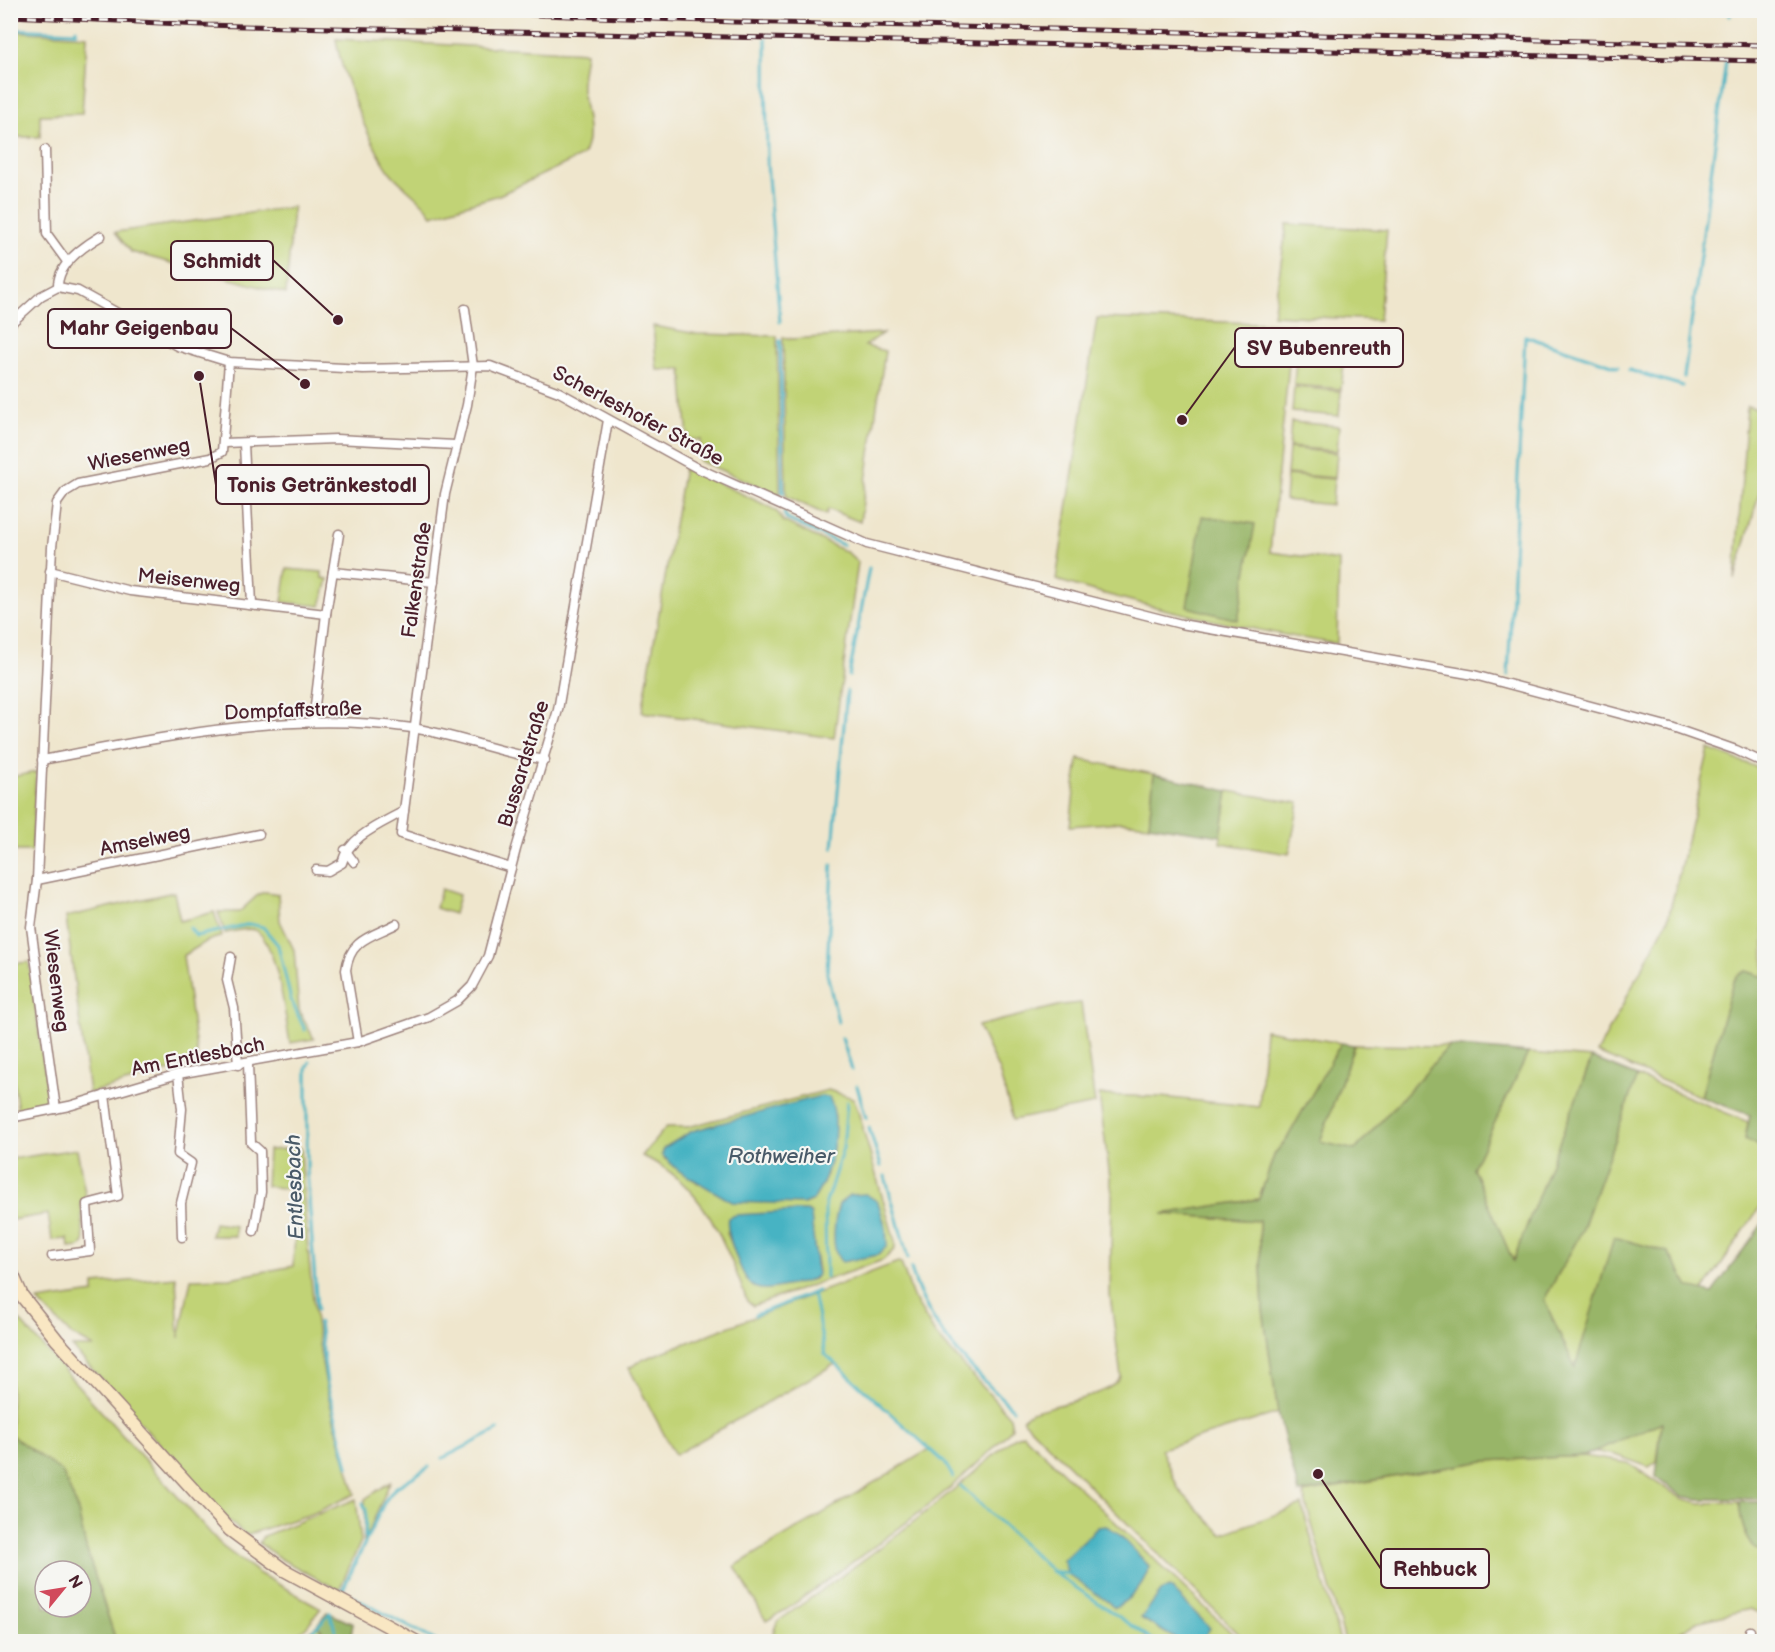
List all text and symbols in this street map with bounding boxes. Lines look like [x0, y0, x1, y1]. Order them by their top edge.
callout: Schmidt [171, 241, 273, 280]
text: Schmidt [183, 249, 261, 274]
callout: Mahr Geigenbau [48, 309, 231, 348]
text: Mahr Geigenbau [59, 316, 219, 341]
callout: SV Bubenreuth [1235, 328, 1403, 367]
text: SV Bubenreuth [1247, 336, 1391, 361]
street label: Scherleshofer Straße [548, 361, 728, 471]
street label: Wiesenweg [86, 433, 192, 477]
callout: Tonis Getränkestodl [216, 465, 429, 504]
text: Tonis Getränkestodl [227, 473, 417, 498]
street label: Falkenstraße [397, 520, 437, 640]
street label: Meisenweg [136, 564, 242, 598]
street label: Dompfaffstraße [224, 697, 363, 725]
street label: Bussardstraße [493, 698, 555, 830]
street label: Amselweg [98, 820, 192, 862]
street label: Wiesenweg [38, 928, 74, 1034]
street label: Am Entlesbach [129, 1032, 267, 1082]
water label: Entlesbach [281, 1133, 309, 1240]
water label: Rothweiher [728, 1144, 836, 1169]
callout: Rehbuck [1381, 1549, 1489, 1588]
text: Rehbuck [1393, 1557, 1477, 1582]
north arrow [33, 1559, 93, 1619]
text: N [63, 1572, 86, 1592]

